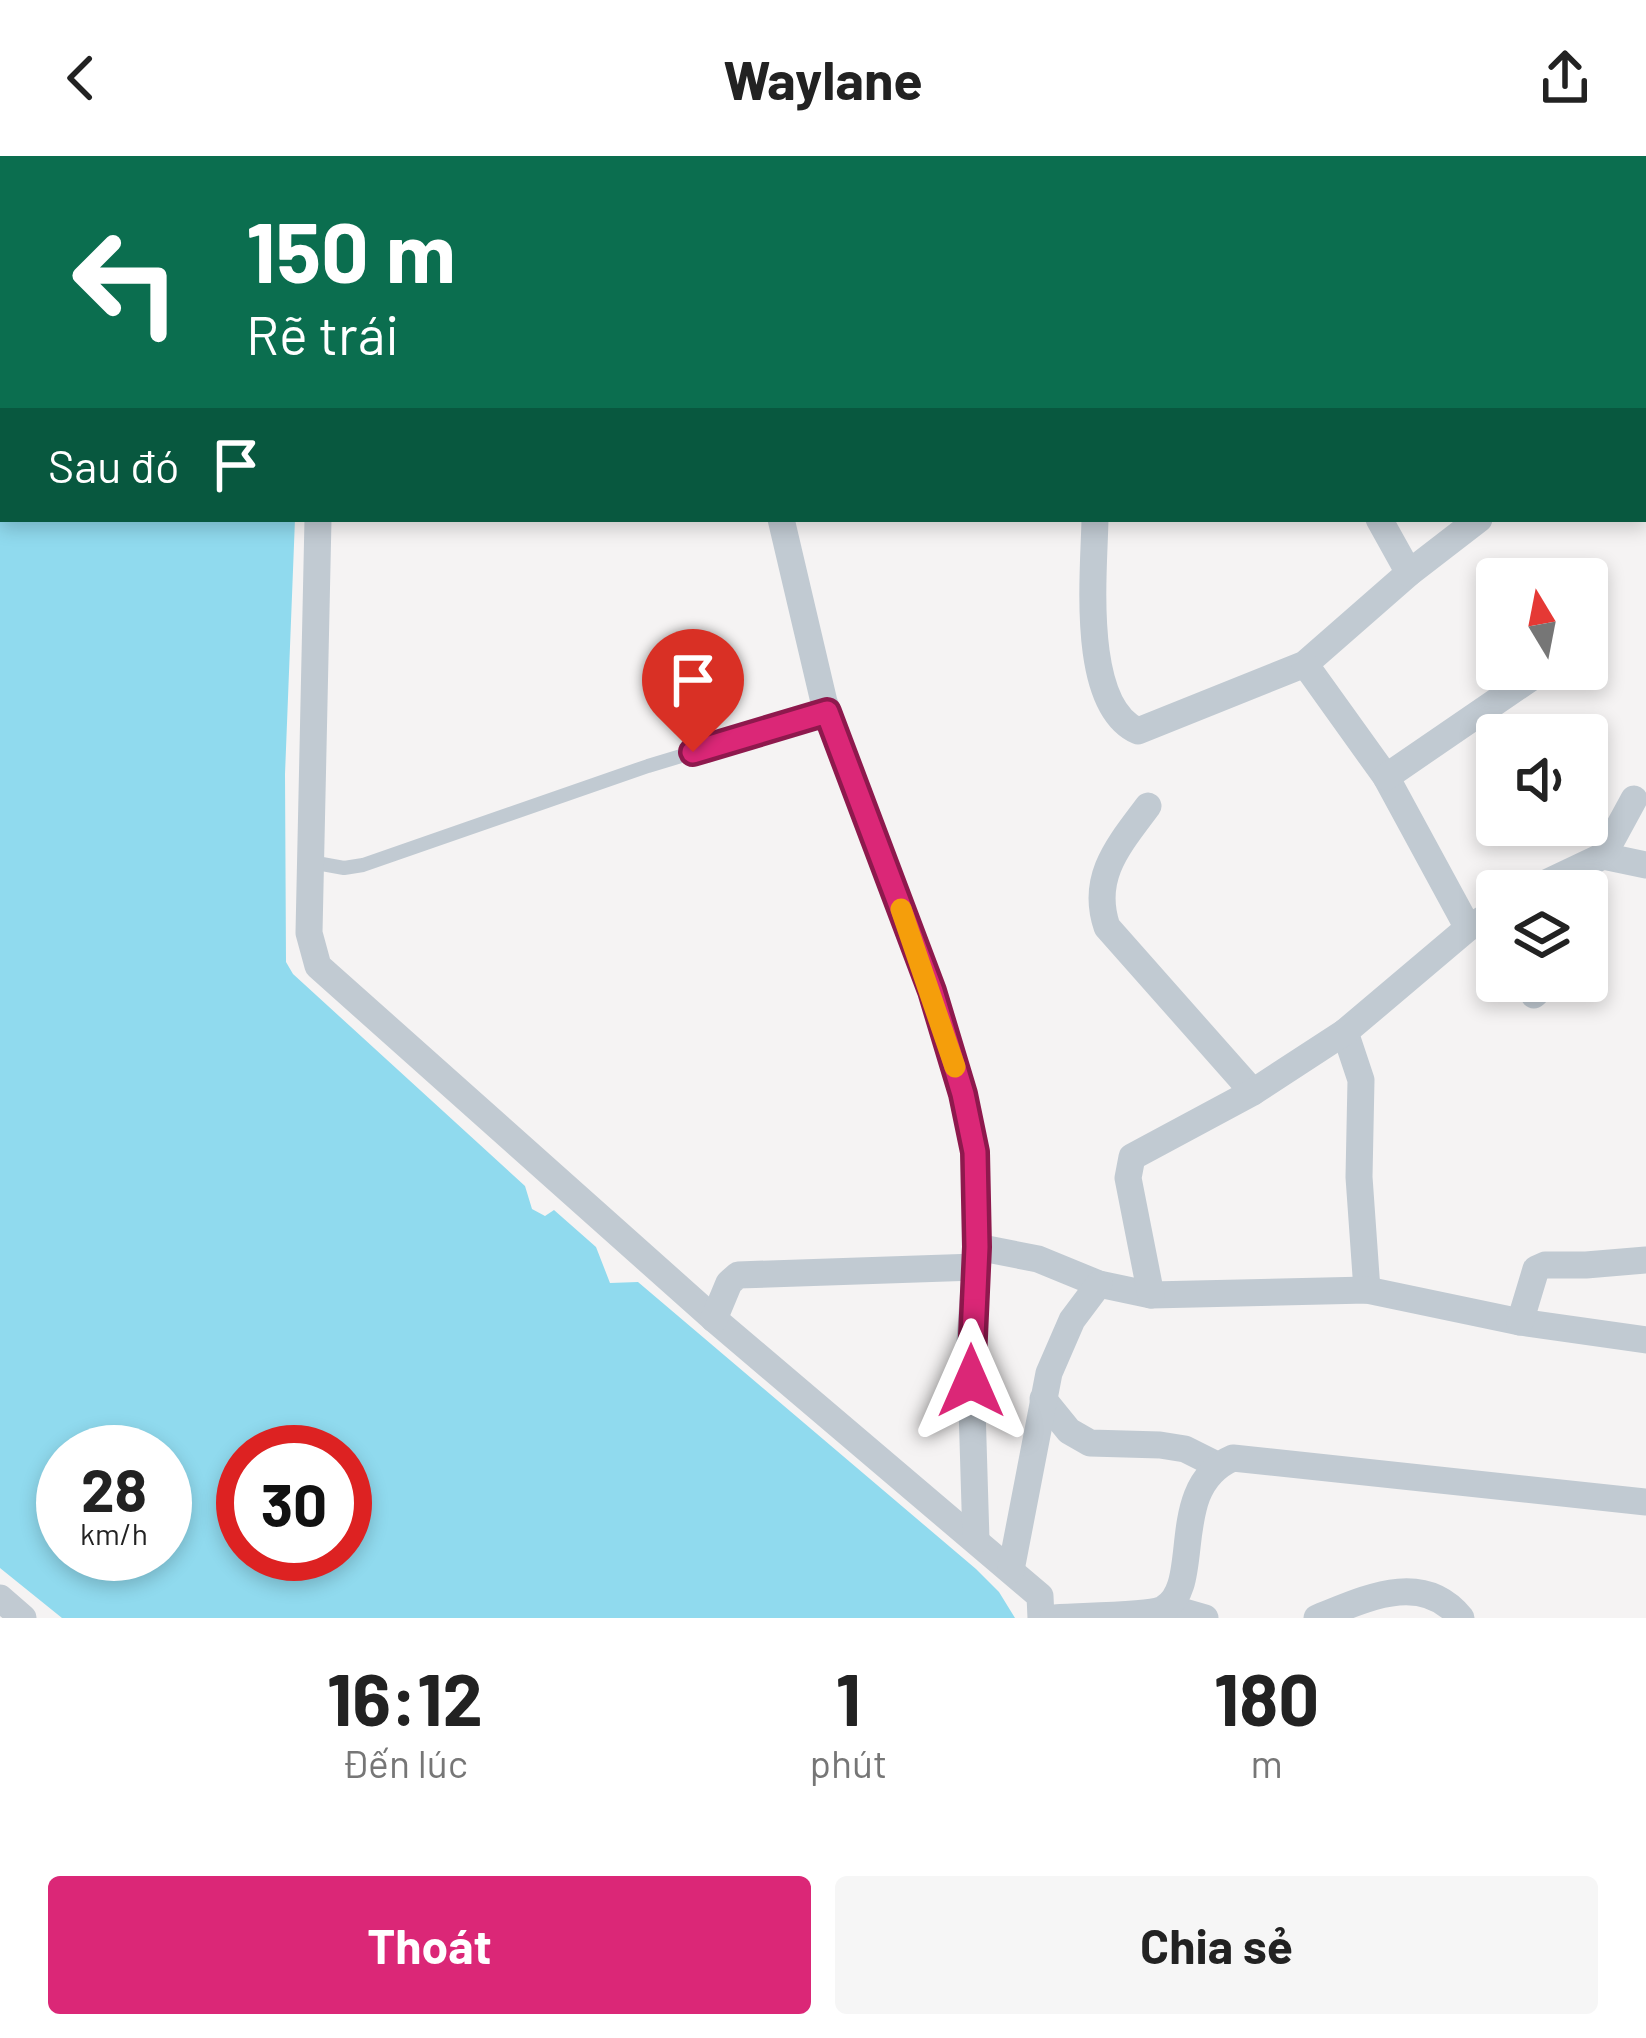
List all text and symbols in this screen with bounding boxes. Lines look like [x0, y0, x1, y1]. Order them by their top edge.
icon: back [48, 45, 114, 111]
icon: share [1532, 45, 1598, 111]
text: Waylane [723, 46, 923, 111]
text: 150 m [246, 199, 456, 300]
icon: left [48, 204, 204, 360]
text: Rẽ trái [246, 301, 399, 366]
icon: arrive [203, 432, 269, 498]
text: Sau đó [48, 438, 179, 492]
north arrow [1476, 558, 1608, 690]
map controls [1476, 558, 1608, 1002]
pin [642, 629, 744, 752]
icon: arrive [660, 647, 726, 713]
button: sound [1476, 714, 1608, 846]
button: layers [1476, 870, 1608, 1002]
position arrow [908, 1318, 1034, 1444]
speed limit sign: 30 [216, 1425, 372, 1581]
text: 28 [81, 1452, 147, 1524]
text: km/h [80, 1515, 148, 1551]
text: 16:12 [327, 1654, 483, 1740]
text: 1 [836, 1654, 861, 1740]
text: 180 [1214, 1654, 1319, 1740]
text: Đến lúc [341, 1739, 468, 1786]
text: phút [809, 1739, 887, 1786]
text: m [1250, 1739, 1283, 1786]
button: Thoát [48, 1876, 811, 2014]
button: Chia sẻ [835, 1876, 1598, 2014]

